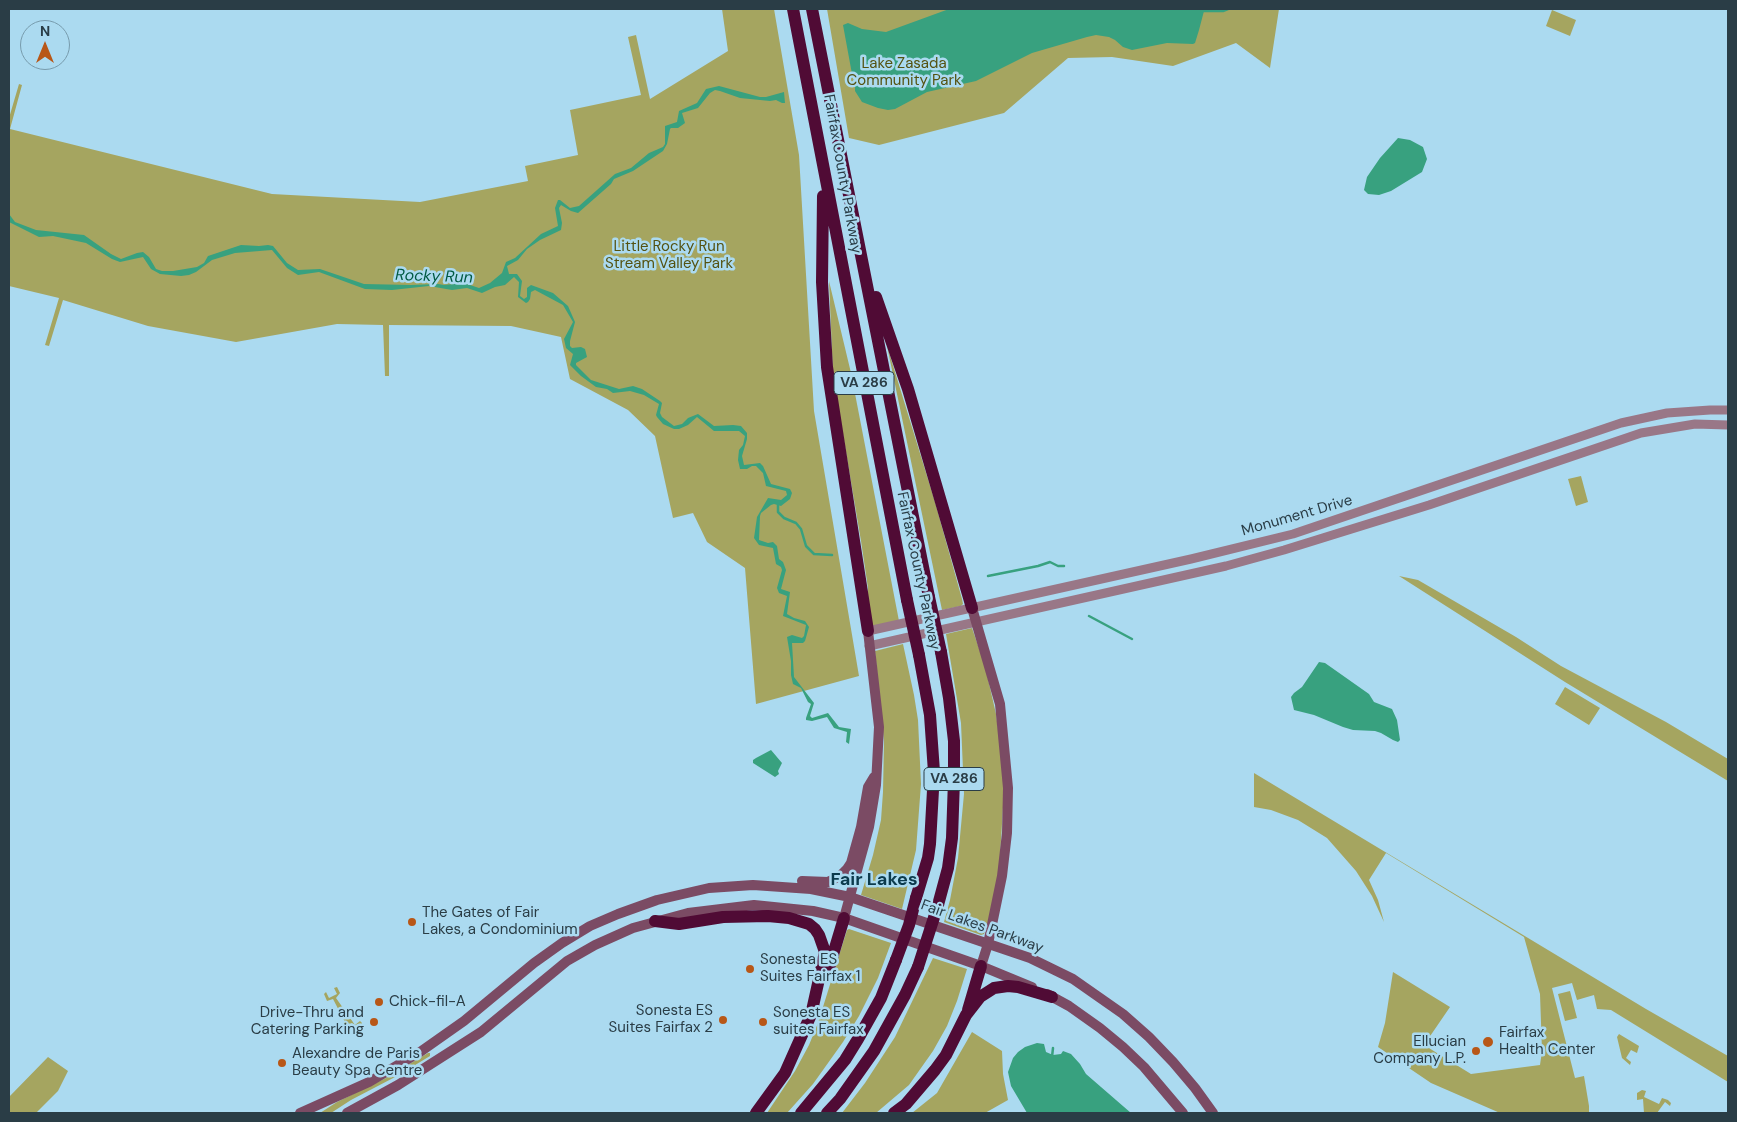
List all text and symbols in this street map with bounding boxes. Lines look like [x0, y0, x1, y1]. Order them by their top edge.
north arrow [20, 20, 70, 70]
text: N [40, 22, 50, 40]
park label: Lake Zasada Community Park [846, 55, 962, 90]
street label: Fairfax County Parkway [819, 93, 865, 255]
park label: Little Rocky Run Stream Valley Park [605, 238, 733, 273]
water label: Rocky Run [395, 266, 473, 288]
road number: VA 286 [834, 372, 894, 394]
street label: Fairfax County Parkway [892, 490, 944, 652]
street label: Monument Drive [1239, 492, 1355, 540]
road number: VA 286 [924, 768, 984, 791]
district label: Fair Lakes [831, 869, 917, 891]
street label: Fair Lakes Parkway [918, 896, 1046, 958]
place label: The Gates of Fair Lakes, a Condominium [422, 904, 578, 939]
marker: The Gates of Fair Lakes, a Condominium [406, 916, 418, 928]
place label: Sonesta ES Suites Fairfax 1 [760, 951, 860, 986]
marker: Sonesta ES Suites Fairfax 1 [744, 963, 756, 975]
place label: Chick-fil-A [389, 993, 466, 1011]
marker: Chick-fil-A [373, 996, 385, 1008]
place label: Sonesta ES Suites Fairfax 2 [609, 1002, 713, 1037]
place label: Drive-Thru and Catering Parking [251, 1004, 364, 1039]
place label: Sonesta ES suites Fairfax [773, 1004, 864, 1039]
marker: Sonesta ES Suites Fairfax 2 [717, 1014, 729, 1026]
marker: Drive-Thru and Catering Parking [368, 1016, 380, 1028]
marker: Sonesta ES suites Fairfax [757, 1016, 769, 1028]
place label: Fairfax Health Center [1499, 1024, 1595, 1059]
place label: Ellucian Company L.P. [1373, 1033, 1466, 1068]
marker: Fairfax Health Center [1481, 1035, 1495, 1049]
place label: Alexandre de Paris Beauty Spa Centre [292, 1045, 422, 1080]
marker: Ellucian Company L.P. [1470, 1045, 1482, 1057]
marker: Alexandre de Paris Beauty Spa Centre [276, 1057, 288, 1069]

